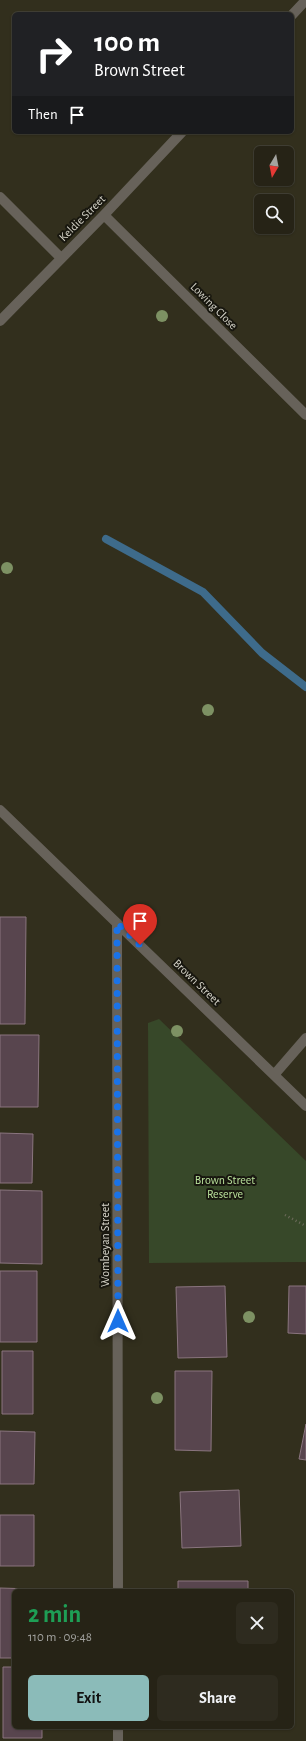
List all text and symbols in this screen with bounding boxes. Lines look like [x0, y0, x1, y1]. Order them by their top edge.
icon: right [28, 28, 80, 80]
text: 100 m [94, 29, 160, 57]
text: Brown Street [94, 62, 185, 80]
icon: arrive [66, 104, 88, 126]
text: Then [28, 107, 58, 122]
north arrow [254, 146, 294, 186]
map controls [254, 146, 294, 234]
street label: Keldie Street [57, 193, 107, 243]
button: search [254, 194, 294, 234]
street label: Lowing Close [188, 280, 240, 332]
pin [123, 904, 157, 945]
icon: arrive [129, 910, 151, 932]
street label: Brown Street [171, 957, 223, 1007]
park label: Brown Street Reserve [195, 1174, 255, 1200]
street label: Wombeyan Street [99, 1203, 112, 1287]
position arrow [97, 1300, 139, 1342]
button: close [236, 1602, 278, 1644]
text: 2 min [28, 1603, 81, 1627]
text: 110 m · 09:48 [28, 1631, 92, 1644]
button: Exit [28, 1675, 149, 1721]
button: Share [157, 1675, 278, 1721]

